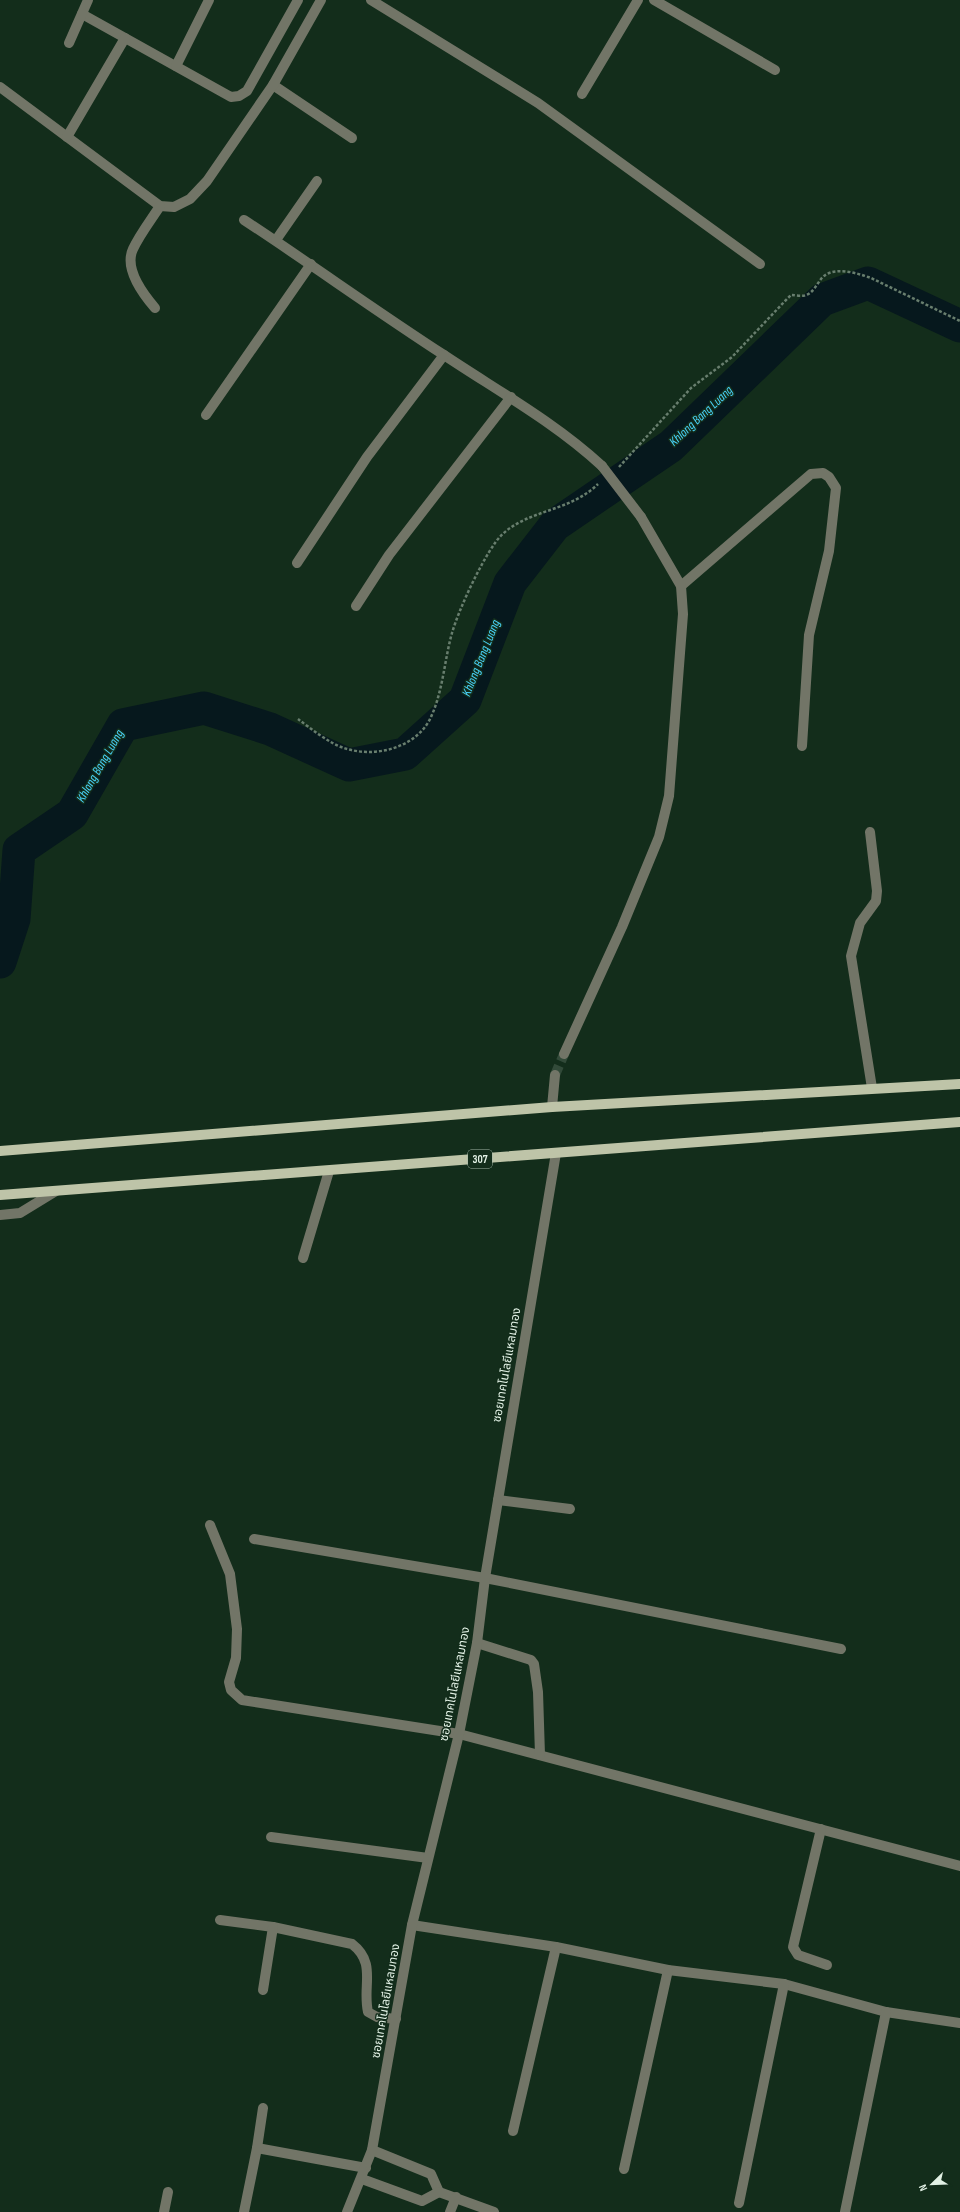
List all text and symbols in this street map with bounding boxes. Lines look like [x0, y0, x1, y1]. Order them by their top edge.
water label: Khlong Bang Luang [666, 382, 737, 450]
water label: Khlong Bang Luang [458, 617, 504, 699]
water label: Khlong Bang Luang [73, 726, 128, 805]
road number: 307 [468, 1150, 492, 1168]
street label: ซอยเทคโนโลยีแหลมทอง [490, 1306, 524, 1424]
street label: ซอยเทคโนโลยีแหลมทอง [437, 1626, 473, 1742]
street label: ซอยเทคโนโลยีแหลมทอง [369, 1942, 403, 2060]
north arrow [912, 2164, 952, 2204]
text: N [916, 2182, 930, 2193]

